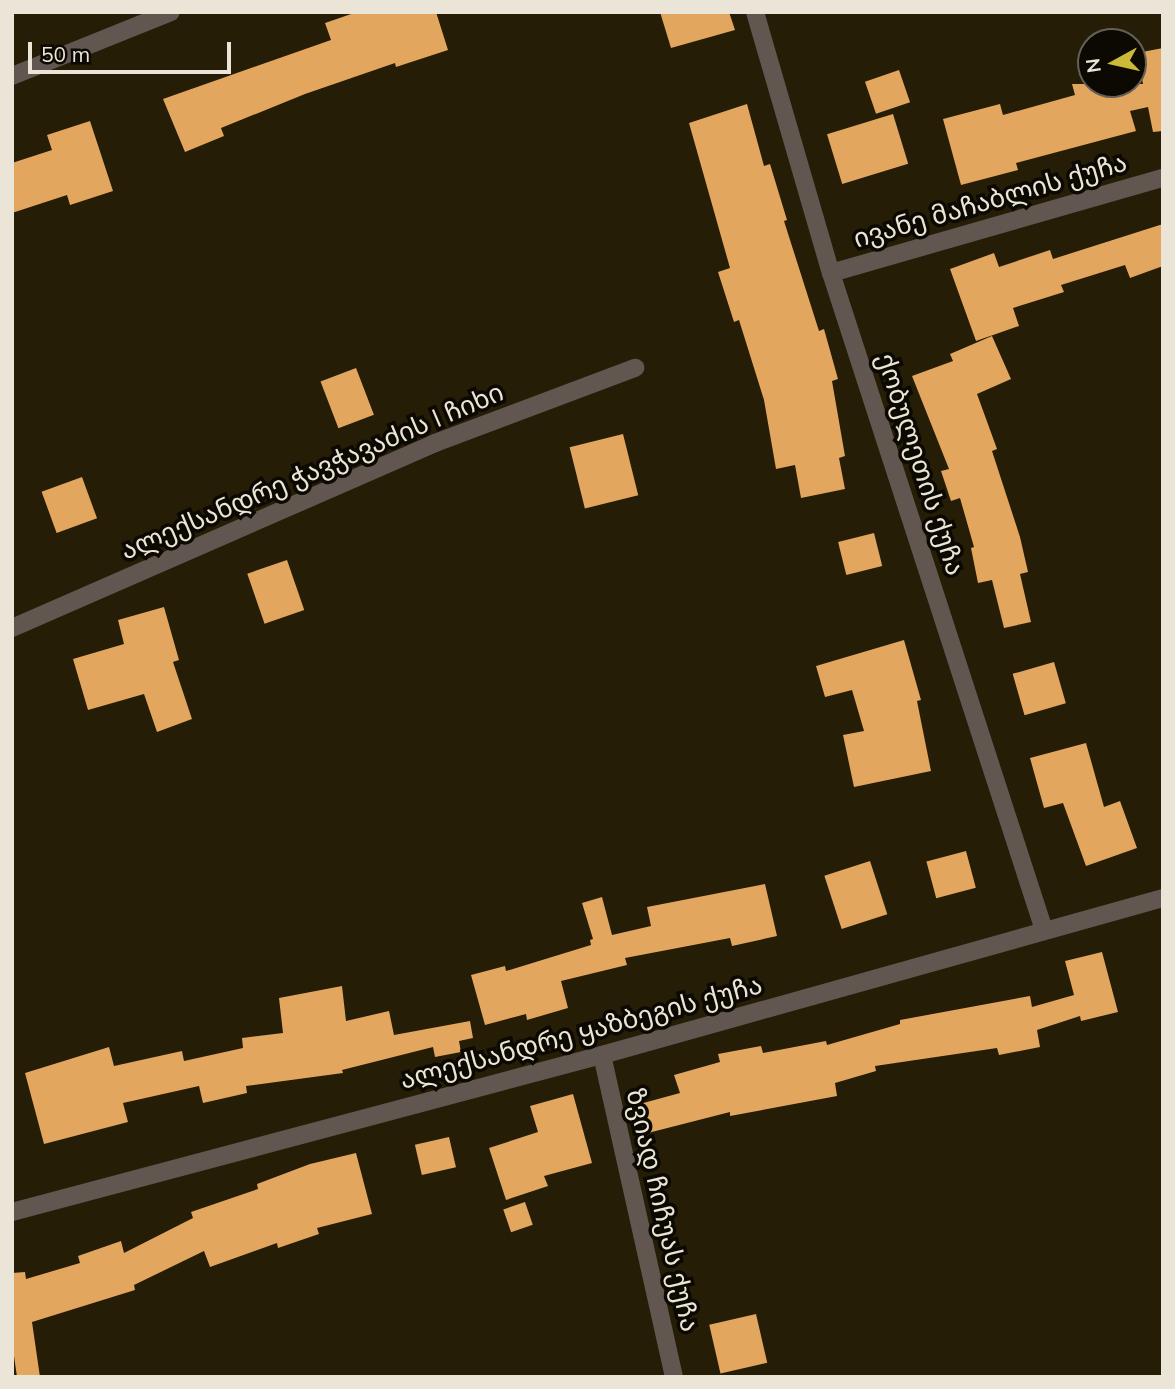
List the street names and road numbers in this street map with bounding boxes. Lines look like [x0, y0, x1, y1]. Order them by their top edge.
street label: ივანე მაჩაბლის ქუჩა [850, 146, 1130, 254]
street label: ქობულეთის ქუჩა [870, 349, 972, 579]
street label: ალექსანდრე ჭავჭავაძის I ჩიხი [116, 376, 508, 566]
street label: ალექსანდრე ყაზბეგის ქუჩა [397, 969, 765, 1095]
street label: ზვიად ჩიჩუას ქუჩა [620, 1085, 706, 1335]

